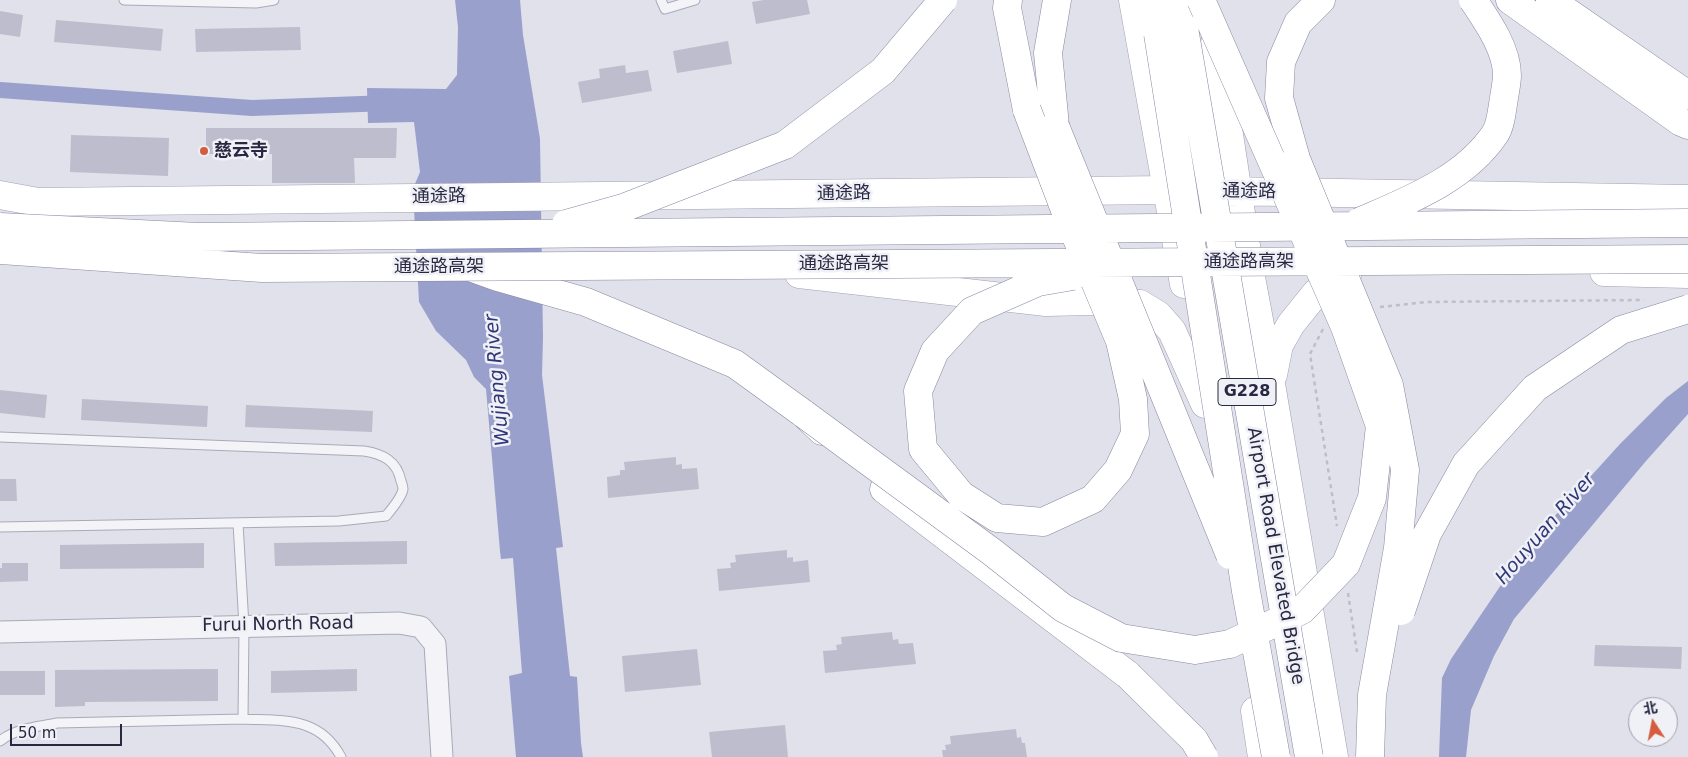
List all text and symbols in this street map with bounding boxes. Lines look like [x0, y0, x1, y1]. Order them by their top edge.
place label: 慈云寺 [214, 140, 268, 162]
marker: 慈云寺 [198, 145, 210, 157]
street label: 通途路 [1222, 181, 1276, 203]
street label: 通途路 [817, 183, 871, 205]
street label: 通途路 [412, 186, 466, 208]
street label: 通途路高架 [1204, 251, 1294, 273]
street label: 通途路高架 [799, 253, 889, 275]
street label: 通途路高架 [394, 256, 484, 278]
water label: Wujiang River [481, 313, 515, 447]
road number: G228 [1218, 378, 1276, 406]
street label: Airport Road Elevated Bridge [1242, 425, 1308, 687]
water label: Houyuan River [1491, 469, 1601, 589]
street label: Furui North Road [202, 613, 354, 637]
north arrow [1628, 697, 1678, 747]
text: 北 [1642, 699, 1659, 717]
scale bar [12, 714, 125, 746]
text: 50 m [18, 724, 56, 742]

